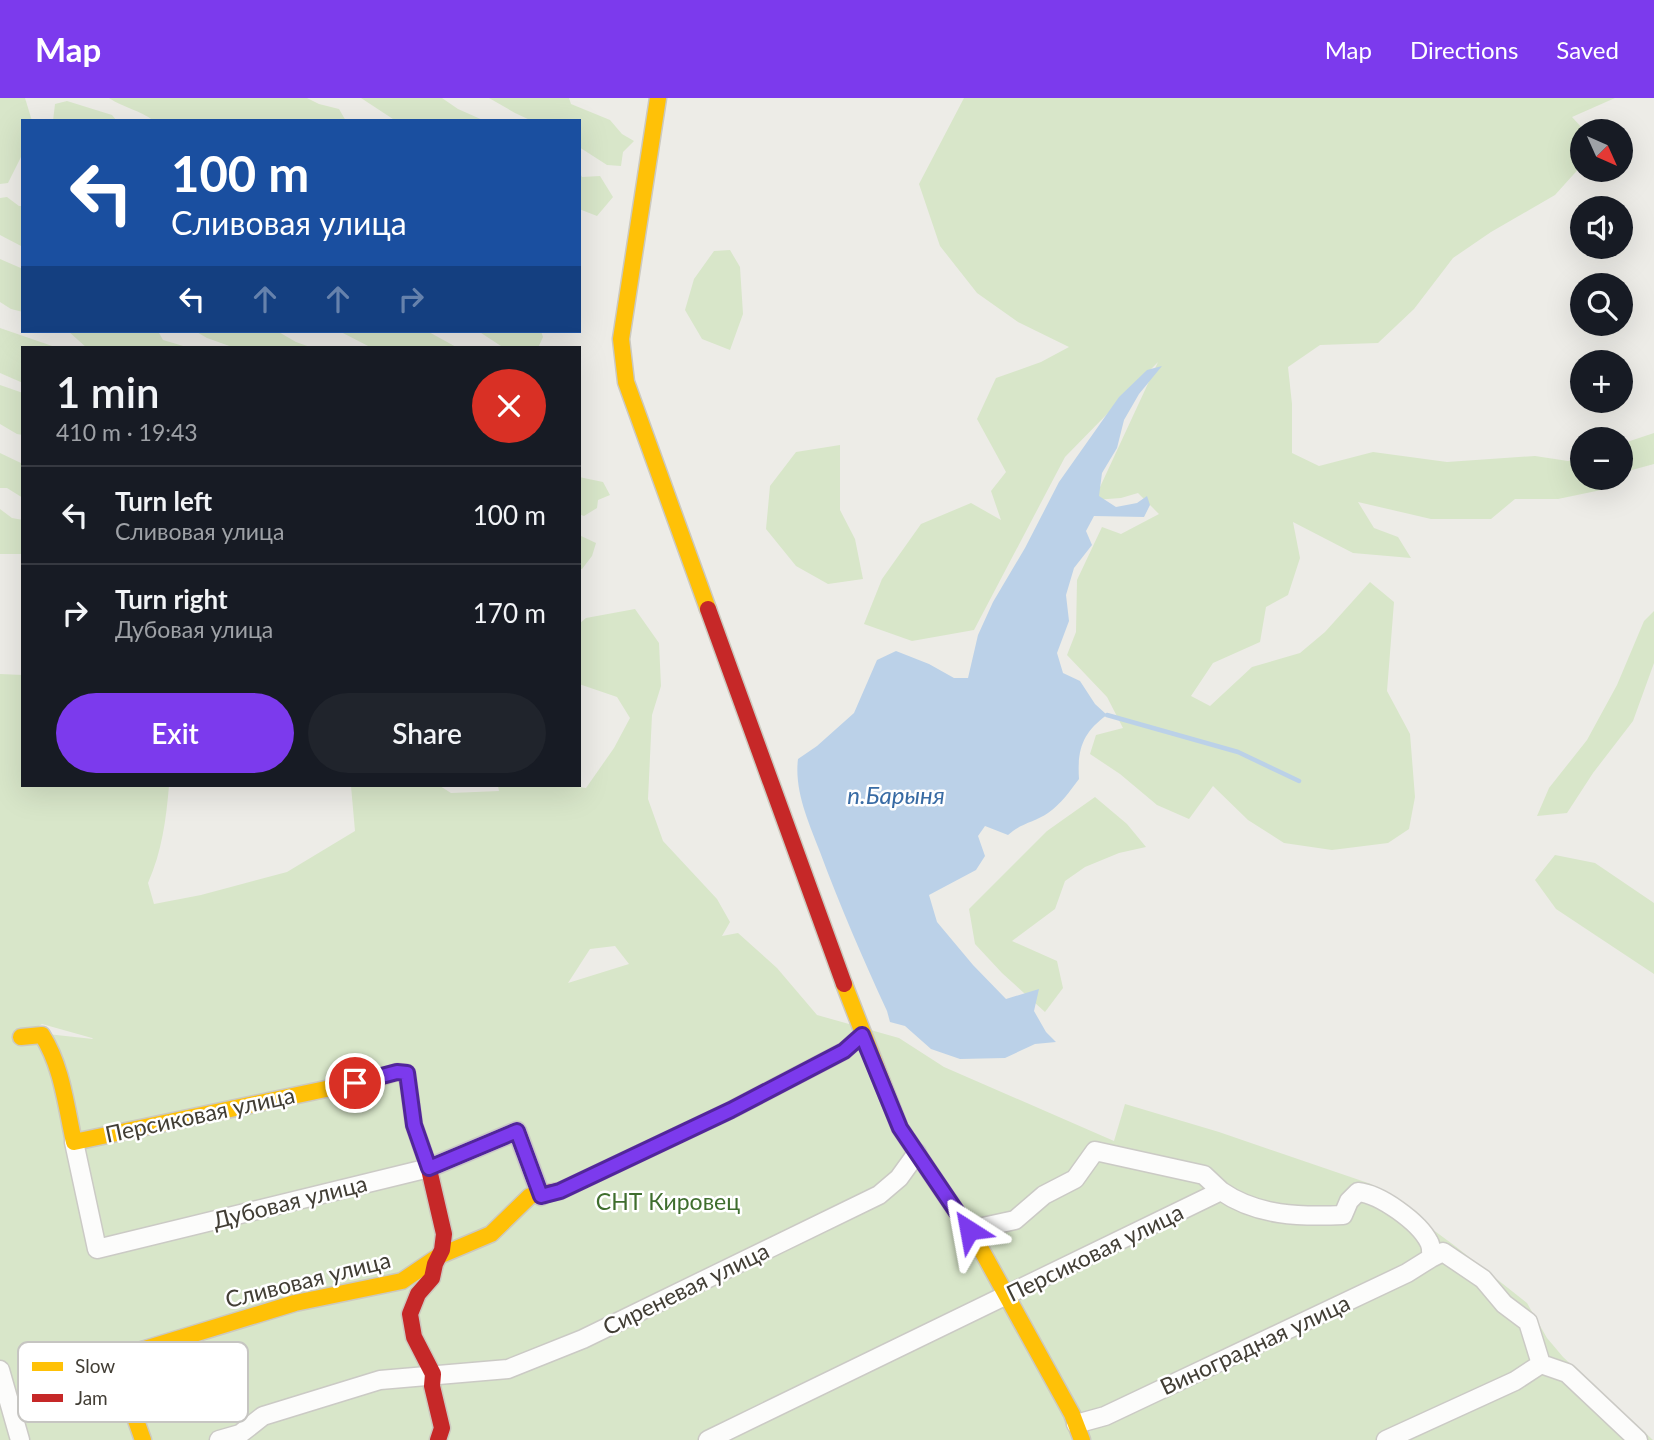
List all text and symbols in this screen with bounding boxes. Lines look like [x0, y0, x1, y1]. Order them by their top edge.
text: Map [35, 29, 101, 69]
text: Map [1325, 35, 1372, 64]
text: Directions [1410, 35, 1518, 64]
text: Saved [1556, 35, 1619, 64]
north arrow [1570, 119, 1633, 182]
map controls [1570, 119, 1633, 490]
text: 100 m [171, 144, 309, 202]
icon: left [56, 147, 147, 238]
button: sound [1570, 196, 1633, 259]
text: Сливовая улица [171, 203, 407, 242]
button: search [1570, 273, 1633, 336]
icon: left [173, 280, 211, 318]
icon: ahead [246, 280, 284, 318]
icon: ahead [319, 280, 357, 318]
icon: right [392, 280, 430, 318]
button: + [1570, 350, 1633, 413]
text: 1 min [56, 367, 160, 417]
button: close [472, 369, 546, 443]
text: 410 m · 19:43 [56, 418, 198, 446]
button: − [1570, 427, 1633, 490]
text: Turn left [115, 485, 212, 517]
icon: left [56, 496, 94, 534]
text: 100 m [473, 499, 546, 531]
text: Сливовая улица [115, 517, 284, 545]
text: Turn right [115, 583, 228, 615]
icon: right [56, 594, 94, 632]
text: 170 m [473, 597, 546, 629]
text: Дубовая улица [115, 615, 273, 643]
button: Exit [56, 693, 294, 773]
button: Share [308, 693, 546, 773]
water label: п.Барыня [847, 780, 945, 809]
pin [325, 1053, 385, 1113]
icon: arrive [336, 1064, 374, 1102]
street label: Персиковая улица [102, 1080, 297, 1148]
street label: Дубовая улица [210, 1168, 370, 1234]
park label: СНТ Кировец [596, 1187, 740, 1215]
position arrow [932, 1193, 1006, 1267]
street label: Персиковая улица [1002, 1197, 1188, 1307]
street label: Сиреневая улица [598, 1236, 773, 1340]
street label: Сливовая улица [222, 1245, 393, 1313]
street label: Виноградная улица [1155, 1288, 1354, 1400]
legend [18, 1342, 248, 1422]
text: Slow [75, 1354, 115, 1377]
text: Jam [75, 1386, 108, 1409]

